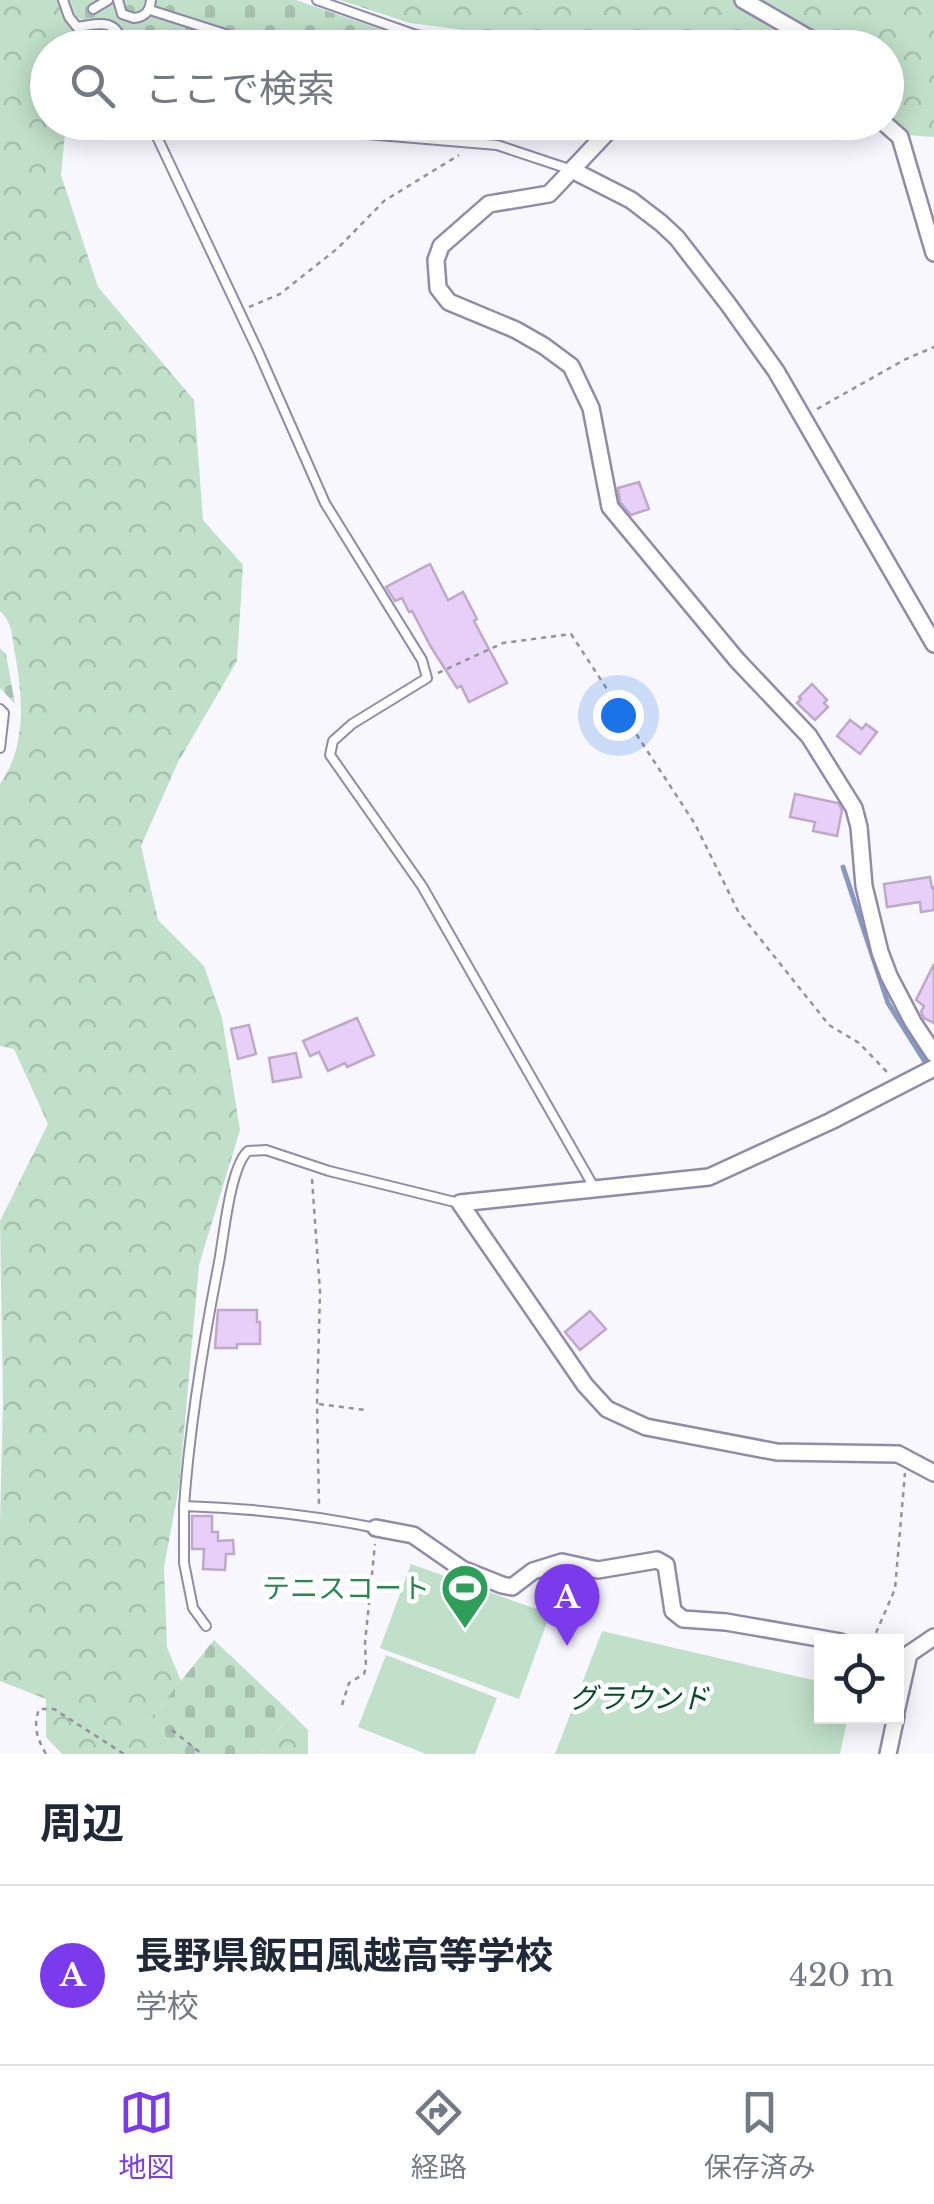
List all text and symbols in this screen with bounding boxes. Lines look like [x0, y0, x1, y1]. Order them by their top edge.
search box [30, 30, 904, 140]
icon: search [65, 58, 120, 113]
text: ここで検索 [145, 65, 335, 112]
your location [593, 690, 644, 741]
sports icon: テニスコート [439, 1562, 491, 1630]
pin: A [534, 1564, 600, 1646]
place label: テニスコート [262, 1571, 430, 1606]
map controls [814, 1634, 904, 1724]
button: locate [814, 1634, 904, 1724]
park label: グラウンド [569, 1681, 710, 1716]
text: 周辺 [40, 1797, 124, 1849]
text: 長野県飯田風越高等学校 [135, 1932, 553, 1979]
text: A [60, 1955, 85, 1995]
text: 420 m [789, 1955, 894, 1995]
text: 学校 [135, 1986, 199, 2026]
tab: 地図 [118, 2085, 174, 2185]
tab: 経路 [411, 2085, 467, 2185]
tab: 保存済み [704, 2085, 816, 2185]

